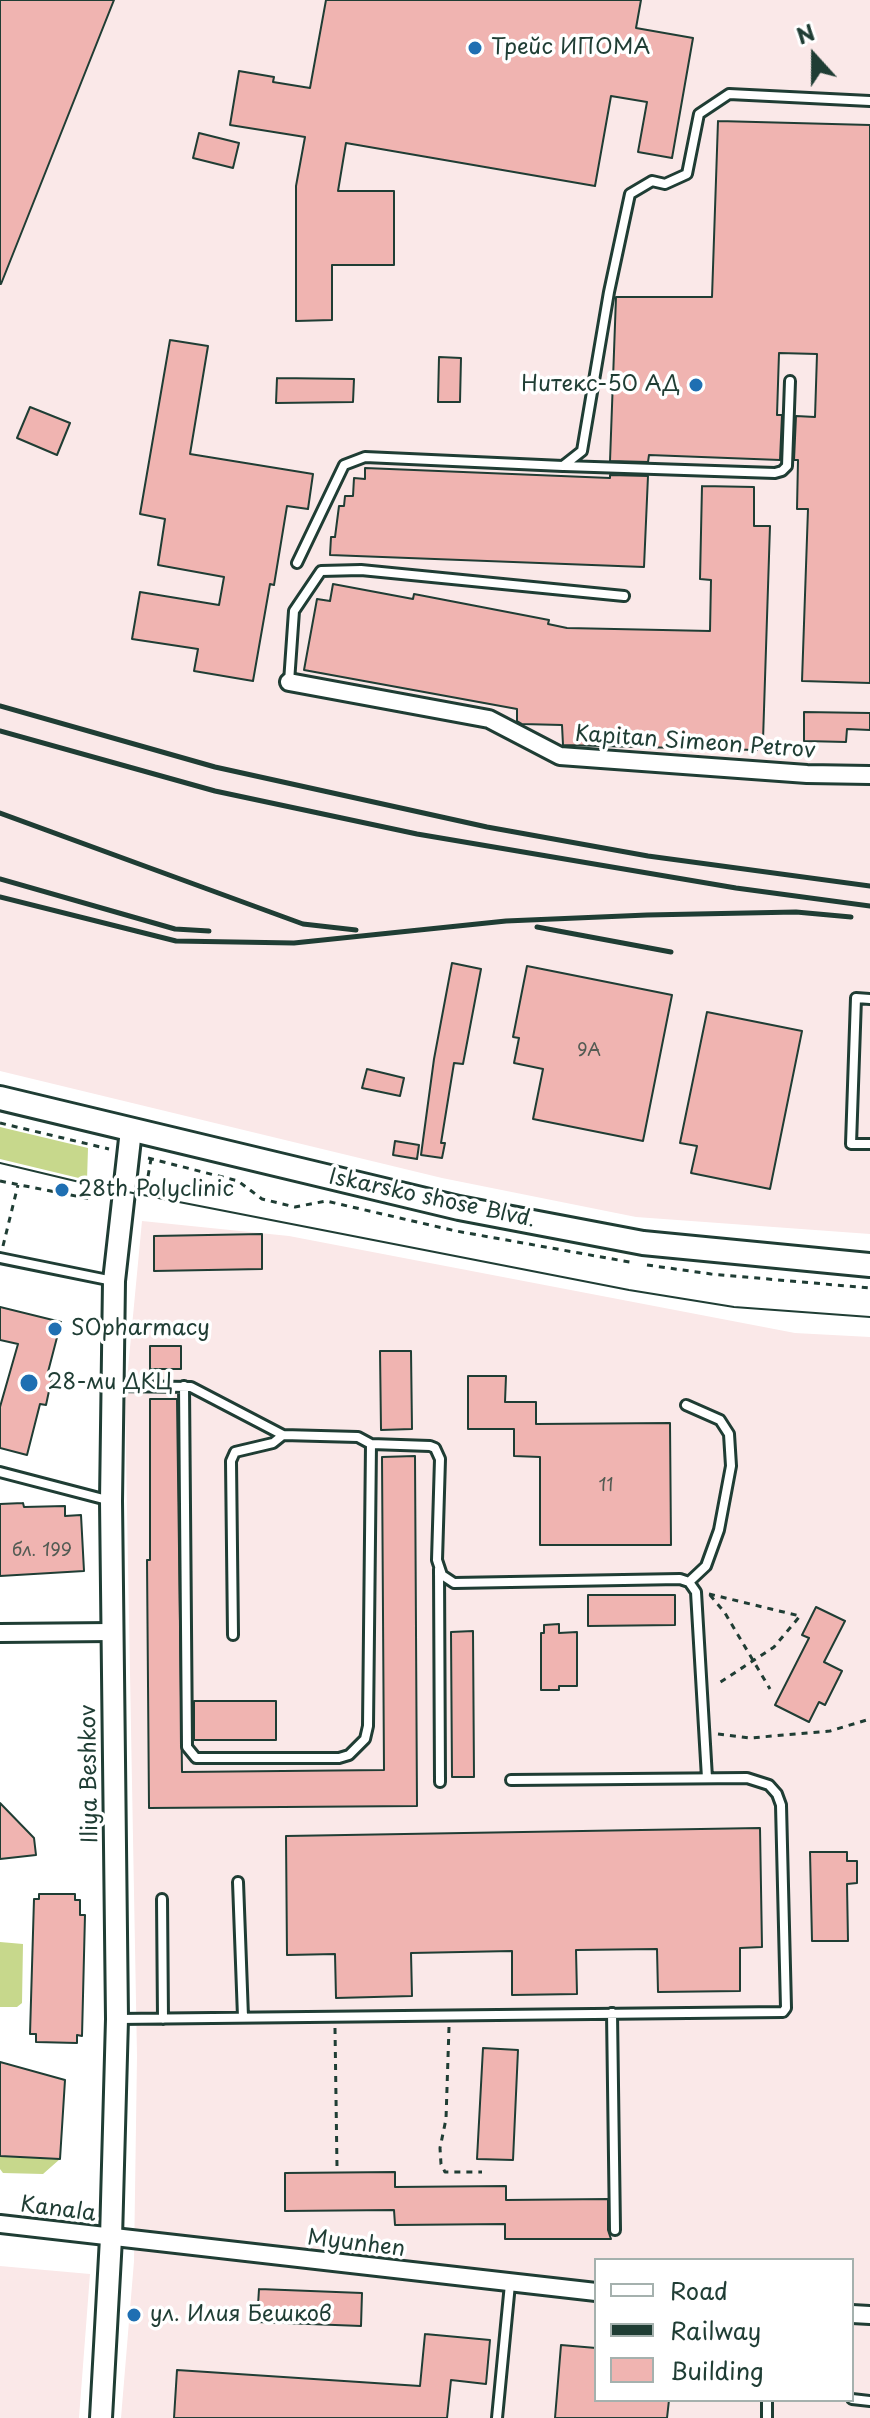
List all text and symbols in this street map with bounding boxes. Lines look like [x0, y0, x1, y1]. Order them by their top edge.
text: N [791, 15, 819, 52]
north arrow [774, 16, 854, 96]
place label: Трейс ИПОМА [491, 35, 650, 61]
marker: Трейс ИПОМА [466, 39, 484, 57]
place label: Нитекс-50 АД [521, 372, 680, 398]
marker: Нитекс-50 АД [687, 376, 705, 394]
street label: Kapitan Simeon Petrov [574, 721, 816, 765]
house number: 9A [577, 1040, 601, 1062]
street label: Iskarsko shose Blvd. [326, 1164, 538, 1234]
place label: 28th Polyclinic [78, 1177, 234, 1203]
marker: 28th Polyclinic [53, 1181, 71, 1199]
place label: SOpharmacy [71, 1316, 210, 1342]
marker: SOpharmacy [46, 1320, 64, 1338]
place label: 28-ми ДКЦ [47, 1370, 173, 1396]
marker: 28-ми ДКЦ [18, 1372, 40, 1394]
house number: 11 [598, 1475, 614, 1497]
house number: бл. 199 [12, 1540, 72, 1562]
street label: Iliya Beshkov [76, 1704, 104, 1844]
street label: Kanala [19, 2192, 97, 2228]
street label: Myunhen [306, 2225, 406, 2263]
legend [594, 2258, 854, 2402]
text: Road [670, 2272, 728, 2308]
place label: ул. Илия Бешков [150, 2302, 332, 2328]
marker: ул. Илия Бешков [125, 2306, 143, 2324]
text: Railway [670, 2312, 761, 2348]
text: Building [670, 2352, 764, 2388]

